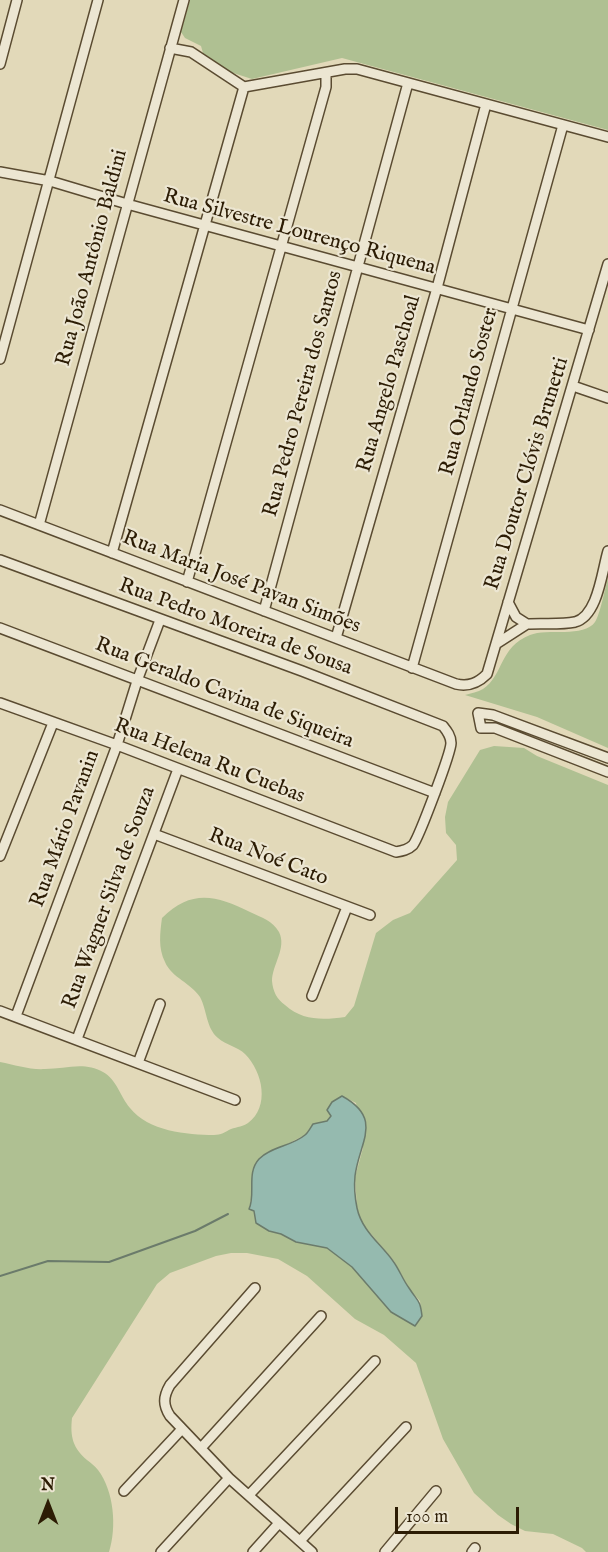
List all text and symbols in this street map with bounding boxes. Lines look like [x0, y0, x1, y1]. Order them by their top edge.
street label: Rua João Antônio Baldini [52, 147, 134, 369]
street label: Rua Silvestre Lourenço Riquena [160, 184, 438, 282]
street label: Rua Pedro Pereira dos Santos [259, 268, 349, 520]
street label: Rua Angelo Paschoal [353, 293, 427, 475]
street label: Rua Orlando Soster [435, 305, 505, 479]
street label: Rua Doutor Clóvis Brunetti [481, 355, 575, 593]
street label: Rua Maria José Pavan Simões [118, 526, 364, 640]
street label: Rua Pedro Moreira de Sousa [115, 574, 355, 682]
street label: Rua Geraldo Cavina de Siqueira [91, 633, 357, 755]
street label: Rua Helena Ru Cuebas [110, 714, 308, 810]
street label: Rua Mário Pavanin [26, 747, 106, 911]
street label: Rua Wagner Silva de Souza [58, 783, 162, 1013]
street label: Rua Noé Cato [205, 824, 331, 892]
north arrow [18, 1474, 78, 1534]
text: N [41, 1476, 55, 1496]
scale bar [398, 1495, 522, 1533]
text: 100 m [406, 1506, 448, 1529]

